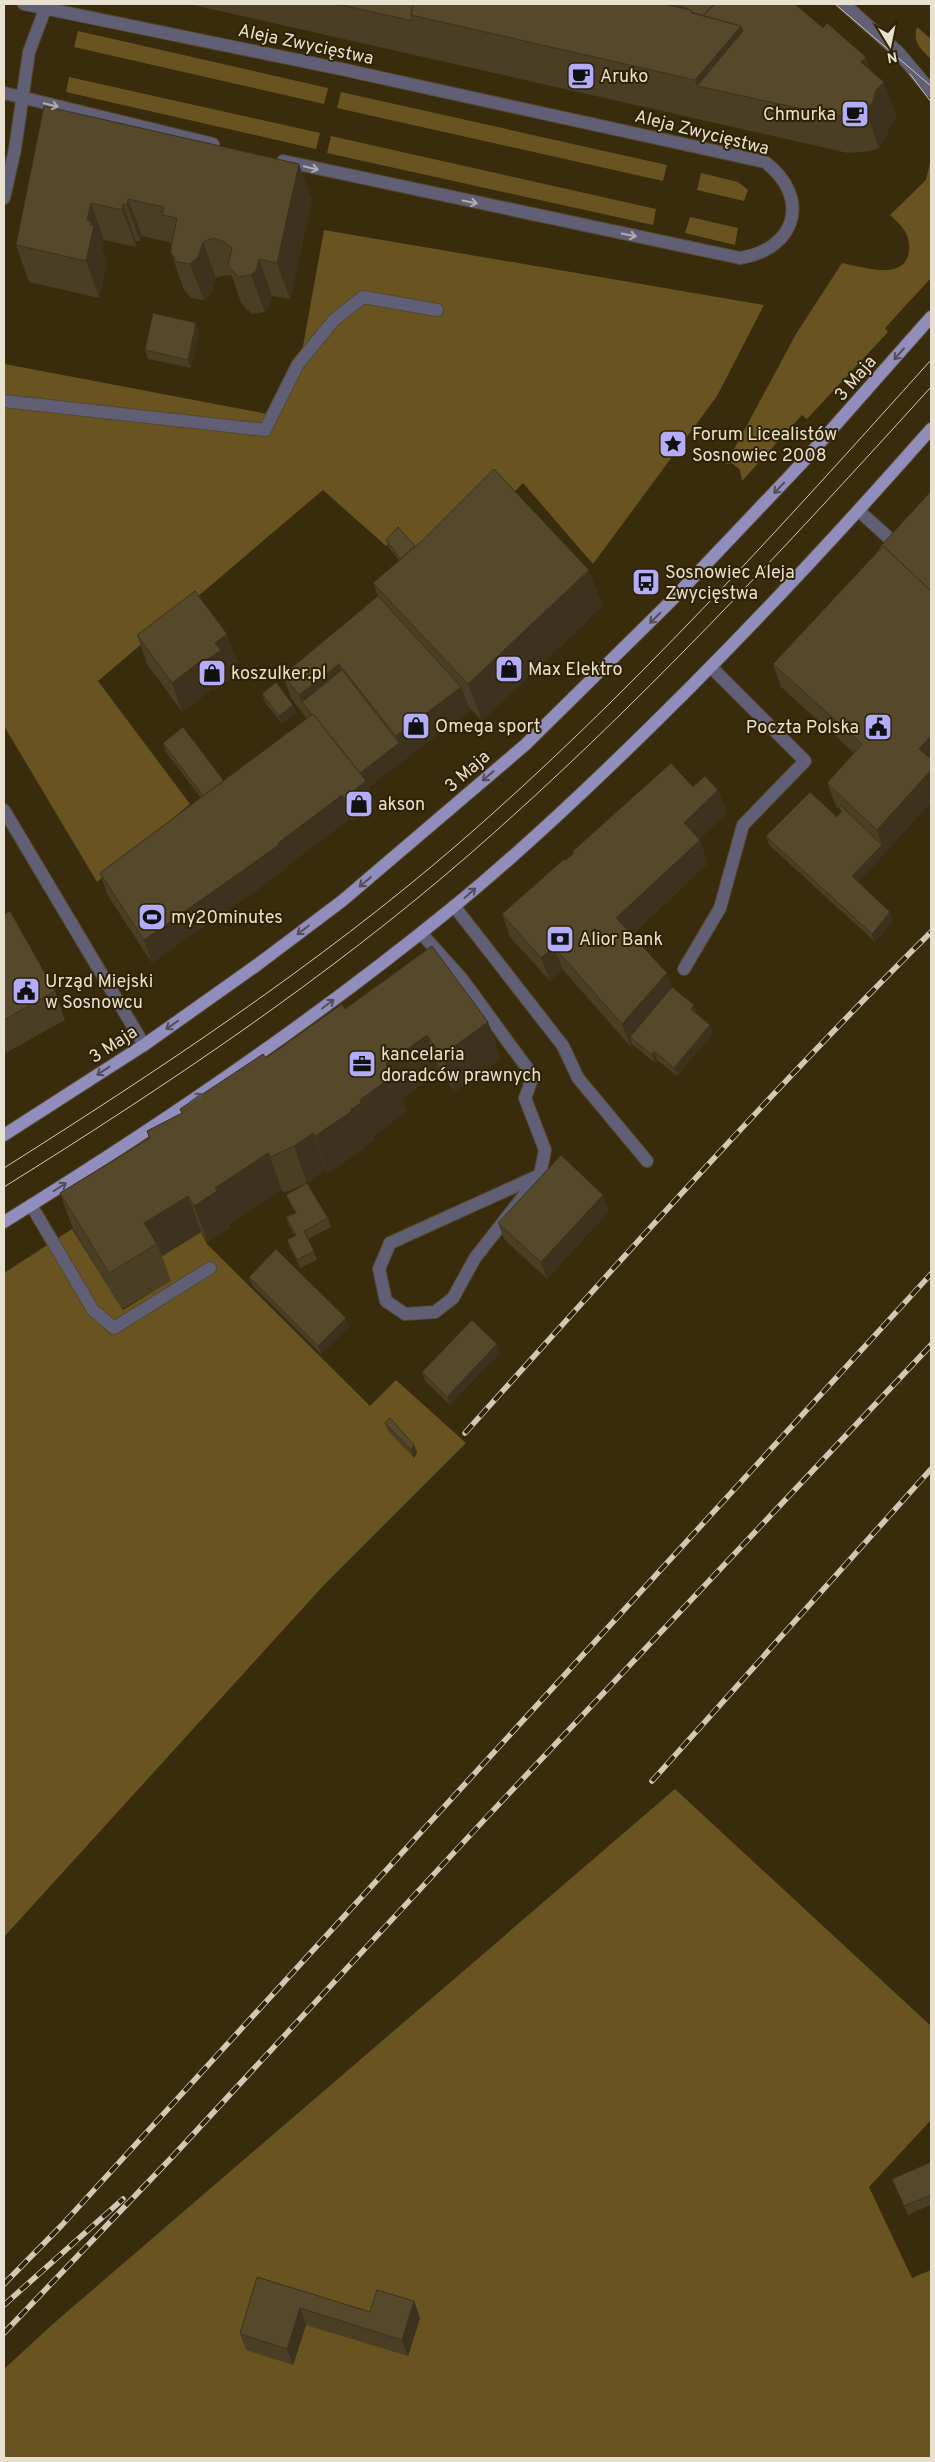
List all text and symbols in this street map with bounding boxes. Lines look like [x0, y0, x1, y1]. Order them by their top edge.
street label: Aleja Zwycięstwa [236, 20, 376, 71]
north arrow [865, 20, 915, 70]
text: N [886, 47, 898, 66]
cafe icon: Aruko [566, 61, 596, 91]
place label: Aruko [600, 66, 648, 89]
cafe icon: Chmurka [840, 99, 870, 129]
one-way arrow [43, 101, 59, 110]
place label: Chmurka [763, 104, 836, 127]
street label: Aleja Zwycięstwa [632, 106, 771, 161]
one-way arrow [303, 164, 319, 173]
one-way arrow [462, 198, 478, 207]
one-way arrow [621, 231, 637, 240]
one-way arrow [893, 347, 905, 360]
street label: 3 Maja [830, 351, 882, 407]
place label: Forum Licealistów Sosnowiec 2008 [692, 424, 837, 468]
place icon: Forum Licealistów Sosnowiec 2008 [658, 429, 688, 459]
one-way arrow [773, 481, 785, 494]
place label: Sosnowiec Aleja Zwycięstwa [665, 562, 795, 606]
bus stop icon: Sosnowiec Aleja Zwycięstwa [631, 567, 661, 597]
one-way arrow [648, 612, 661, 624]
shop icon: Max Elektro [494, 654, 524, 684]
shop icon: koszulker.pl [197, 658, 227, 688]
place label: Max Elektro [528, 659, 622, 682]
place label: koszulker.pl [231, 663, 326, 686]
shop icon: Omega sport [401, 711, 431, 741]
public building icon: Poczta Polska [863, 712, 893, 742]
place label: Omega sport [435, 716, 541, 739]
place label: Poczta Polska [746, 717, 859, 740]
street label: 3 Maja [440, 746, 496, 798]
one-way arrow [482, 771, 495, 782]
shop icon: akson [344, 789, 374, 819]
place label: akson [378, 794, 425, 817]
one-way arrow [358, 876, 371, 887]
one-way arrow [463, 887, 476, 898]
sports icon: my20minutes [137, 902, 167, 932]
place label: my20minutes [171, 907, 283, 930]
bank icon: Alior Bank [545, 924, 575, 954]
one-way arrow [297, 925, 310, 936]
place label: Alior Bank [579, 929, 663, 952]
place label: Urząd Miejski w Sosnowcu [45, 971, 153, 1015]
public building icon: Urząd Miejski w Sosnowcu [11, 976, 41, 1006]
one-way arrow [321, 998, 334, 1009]
one-way arrow [165, 1020, 179, 1030]
street label: 3 Maja [85, 1021, 142, 1069]
place label: kancelaria doradców prawnych [381, 1044, 541, 1088]
office icon: kancelaria doradców prawnych [347, 1049, 377, 1079]
one-way arrow [96, 1066, 110, 1077]
one-way arrow [189, 1093, 203, 1103]
one-way arrow [53, 1182, 67, 1193]

